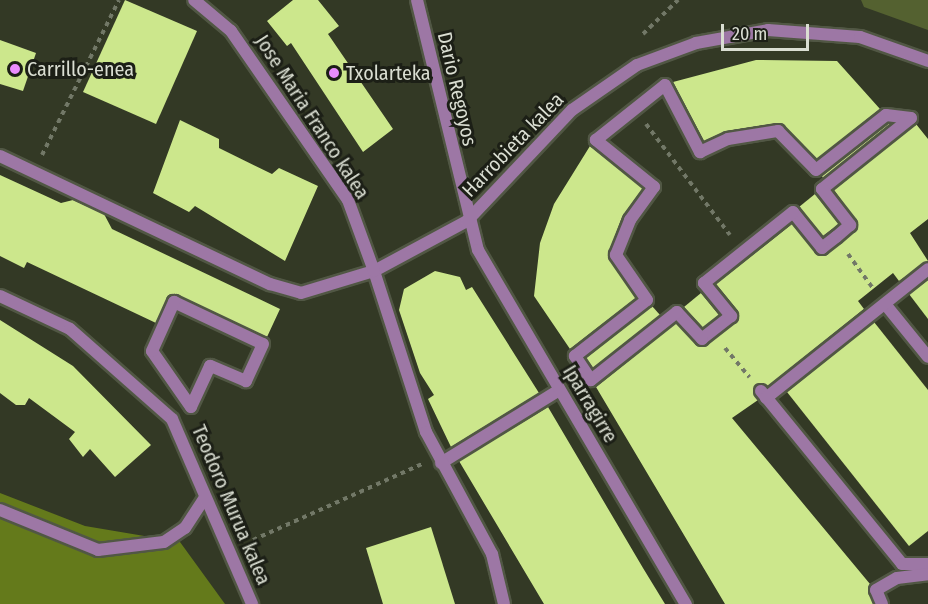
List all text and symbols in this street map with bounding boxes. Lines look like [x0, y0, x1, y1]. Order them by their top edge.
scale bar [724, 12, 812, 50]
text: 20 m [732, 23, 767, 45]
street label: Jose Maria Franco kalea [250, 30, 374, 204]
street label: Dario Regoyos [432, 30, 482, 148]
place label: Carrillo-enea [27, 57, 134, 81]
place label: Txolarteka [346, 61, 431, 85]
marker: Carrillo-enea [8, 62, 22, 76]
marker: Txolarteka [327, 66, 341, 80]
street label: Harrobieta kalea [457, 88, 569, 202]
street label: Iparragirre [558, 361, 622, 447]
street label: Teodoro Murua kalea [186, 421, 276, 589]

